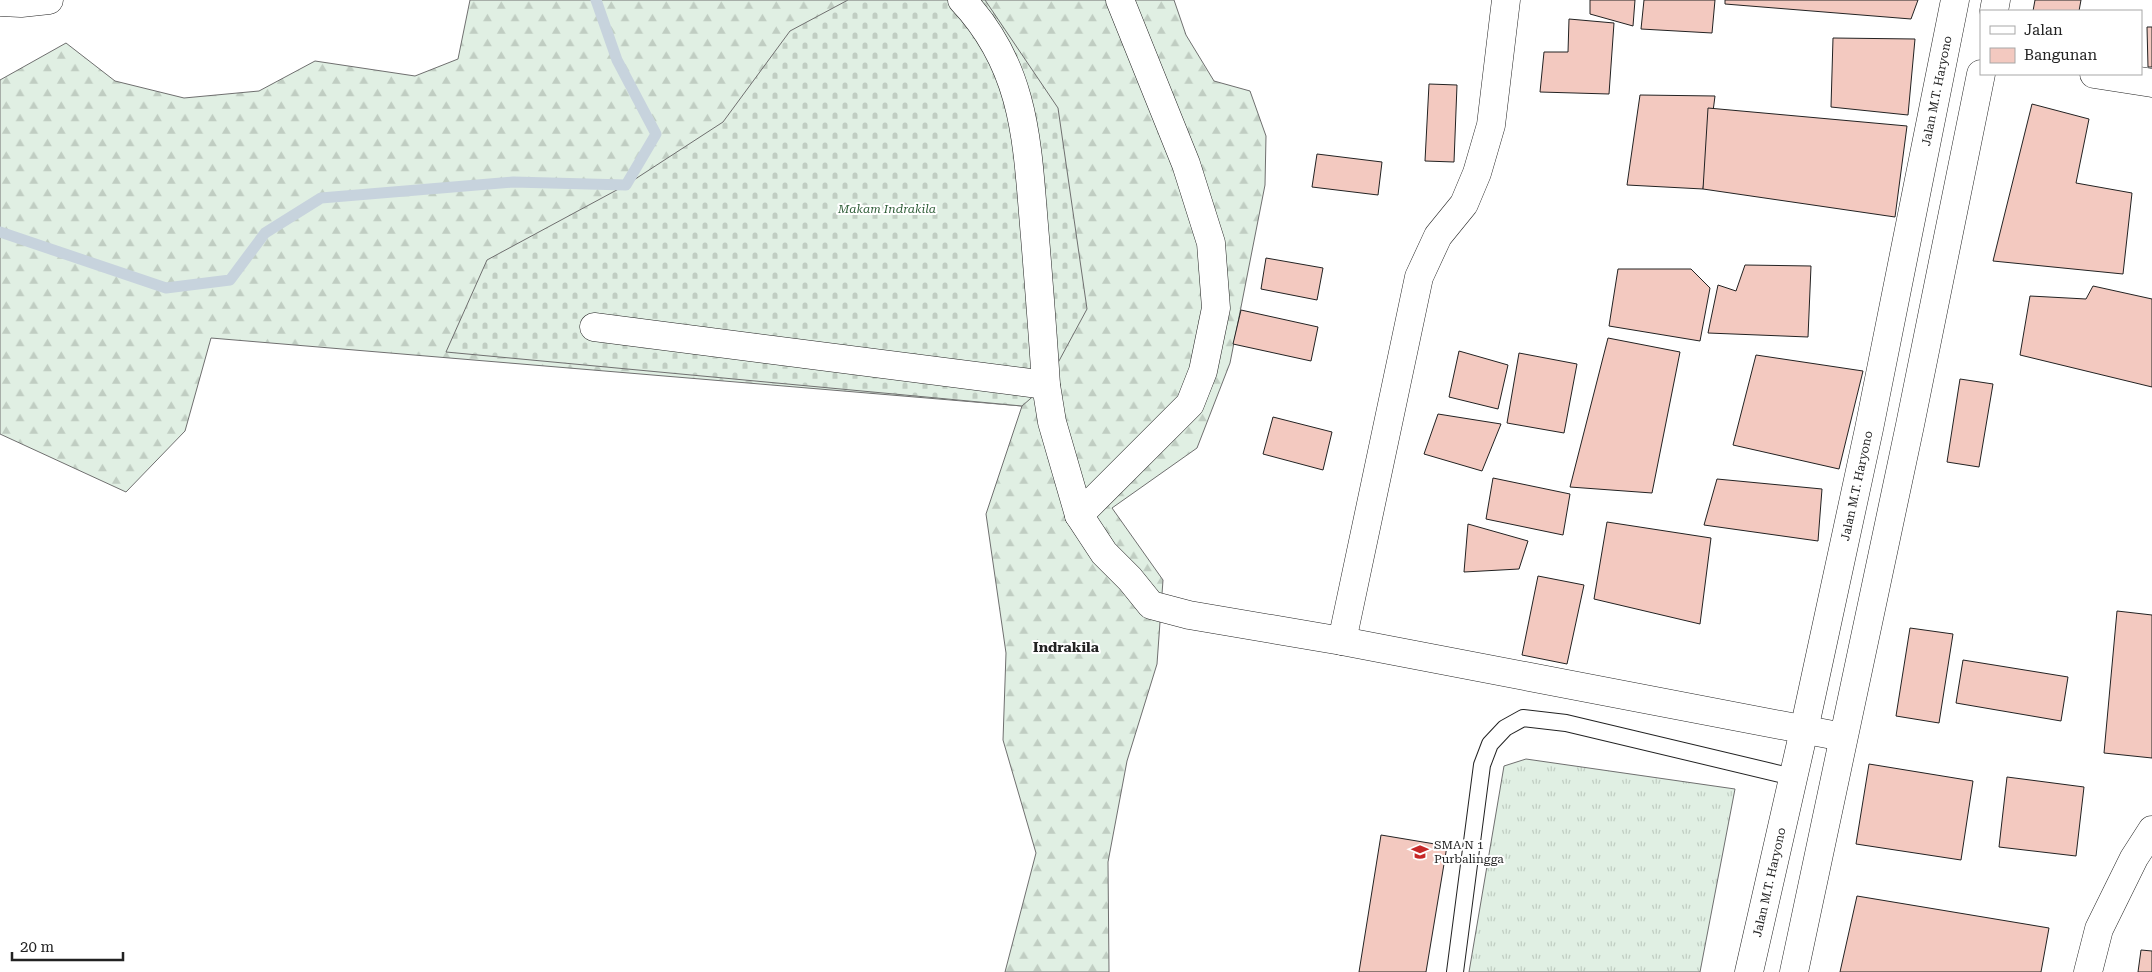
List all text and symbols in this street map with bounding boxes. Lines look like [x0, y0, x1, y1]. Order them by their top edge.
legend [1980, 10, 2142, 75]
text: Jalan [2024, 21, 2063, 39]
street label: Jalan M.T. Haryono [1919, 35, 1955, 147]
text: Bangunan [2024, 46, 2097, 64]
park label: Makam Indrakila [837, 202, 936, 216]
street label: Jalan M.T. Haryono [1838, 430, 1875, 542]
district label: Indrakila [1033, 639, 1100, 655]
street label: Jalan M.T. Haryono [1750, 826, 1789, 938]
place label: SMA N 1 Purbalingga [1434, 838, 1504, 866]
school or university icon: SMA N 1 Purbalingga [1410, 842, 1430, 862]
scale bar [12, 930, 124, 962]
text: 20 m [20, 938, 55, 956]

